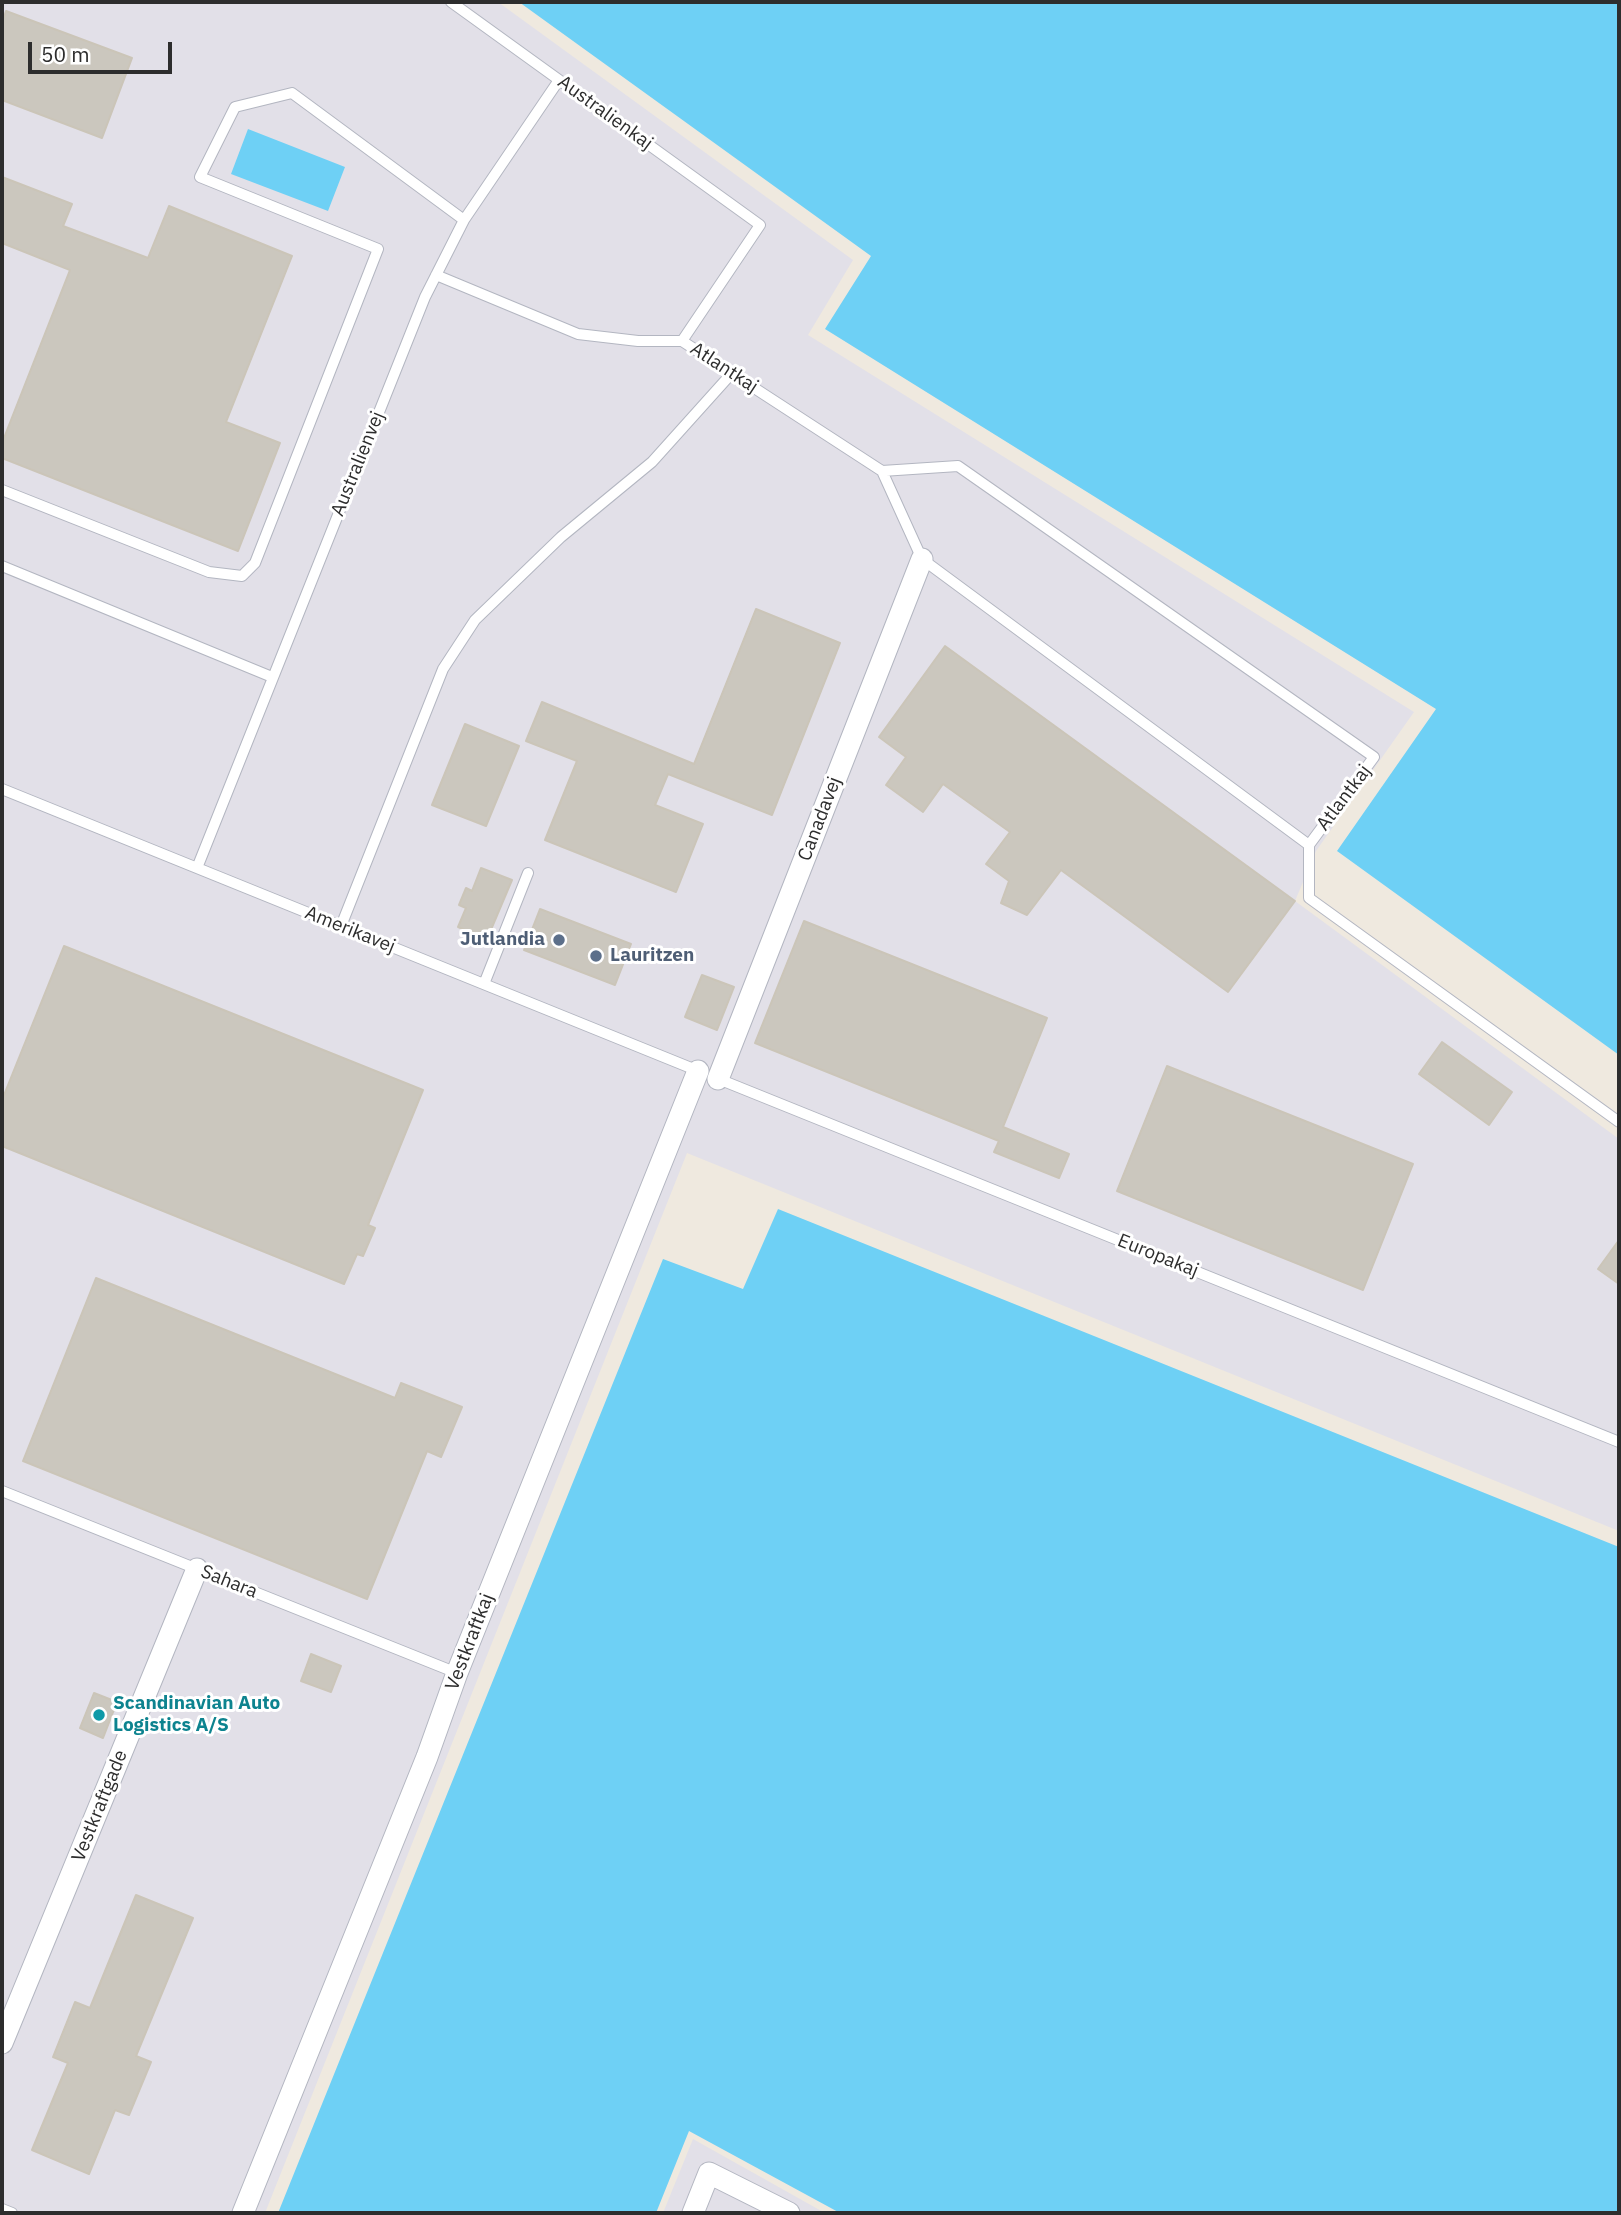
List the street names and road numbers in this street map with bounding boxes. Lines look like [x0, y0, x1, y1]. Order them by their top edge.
street label: Australienkaj [553, 71, 657, 155]
street label: Atlantkaj [686, 338, 762, 398]
street label: Australienvej [327, 408, 389, 520]
street label: Atlantkaj [1312, 761, 1376, 835]
street label: Canadavej [794, 774, 846, 864]
street label: Amerikavej [302, 902, 398, 958]
street label: Europakaj [1114, 1229, 1202, 1283]
street label: Sahara [197, 1560, 261, 1604]
street label: Vestkraftkaj [441, 1590, 499, 1694]
street label: Vestkraftgade [67, 1747, 133, 1865]

